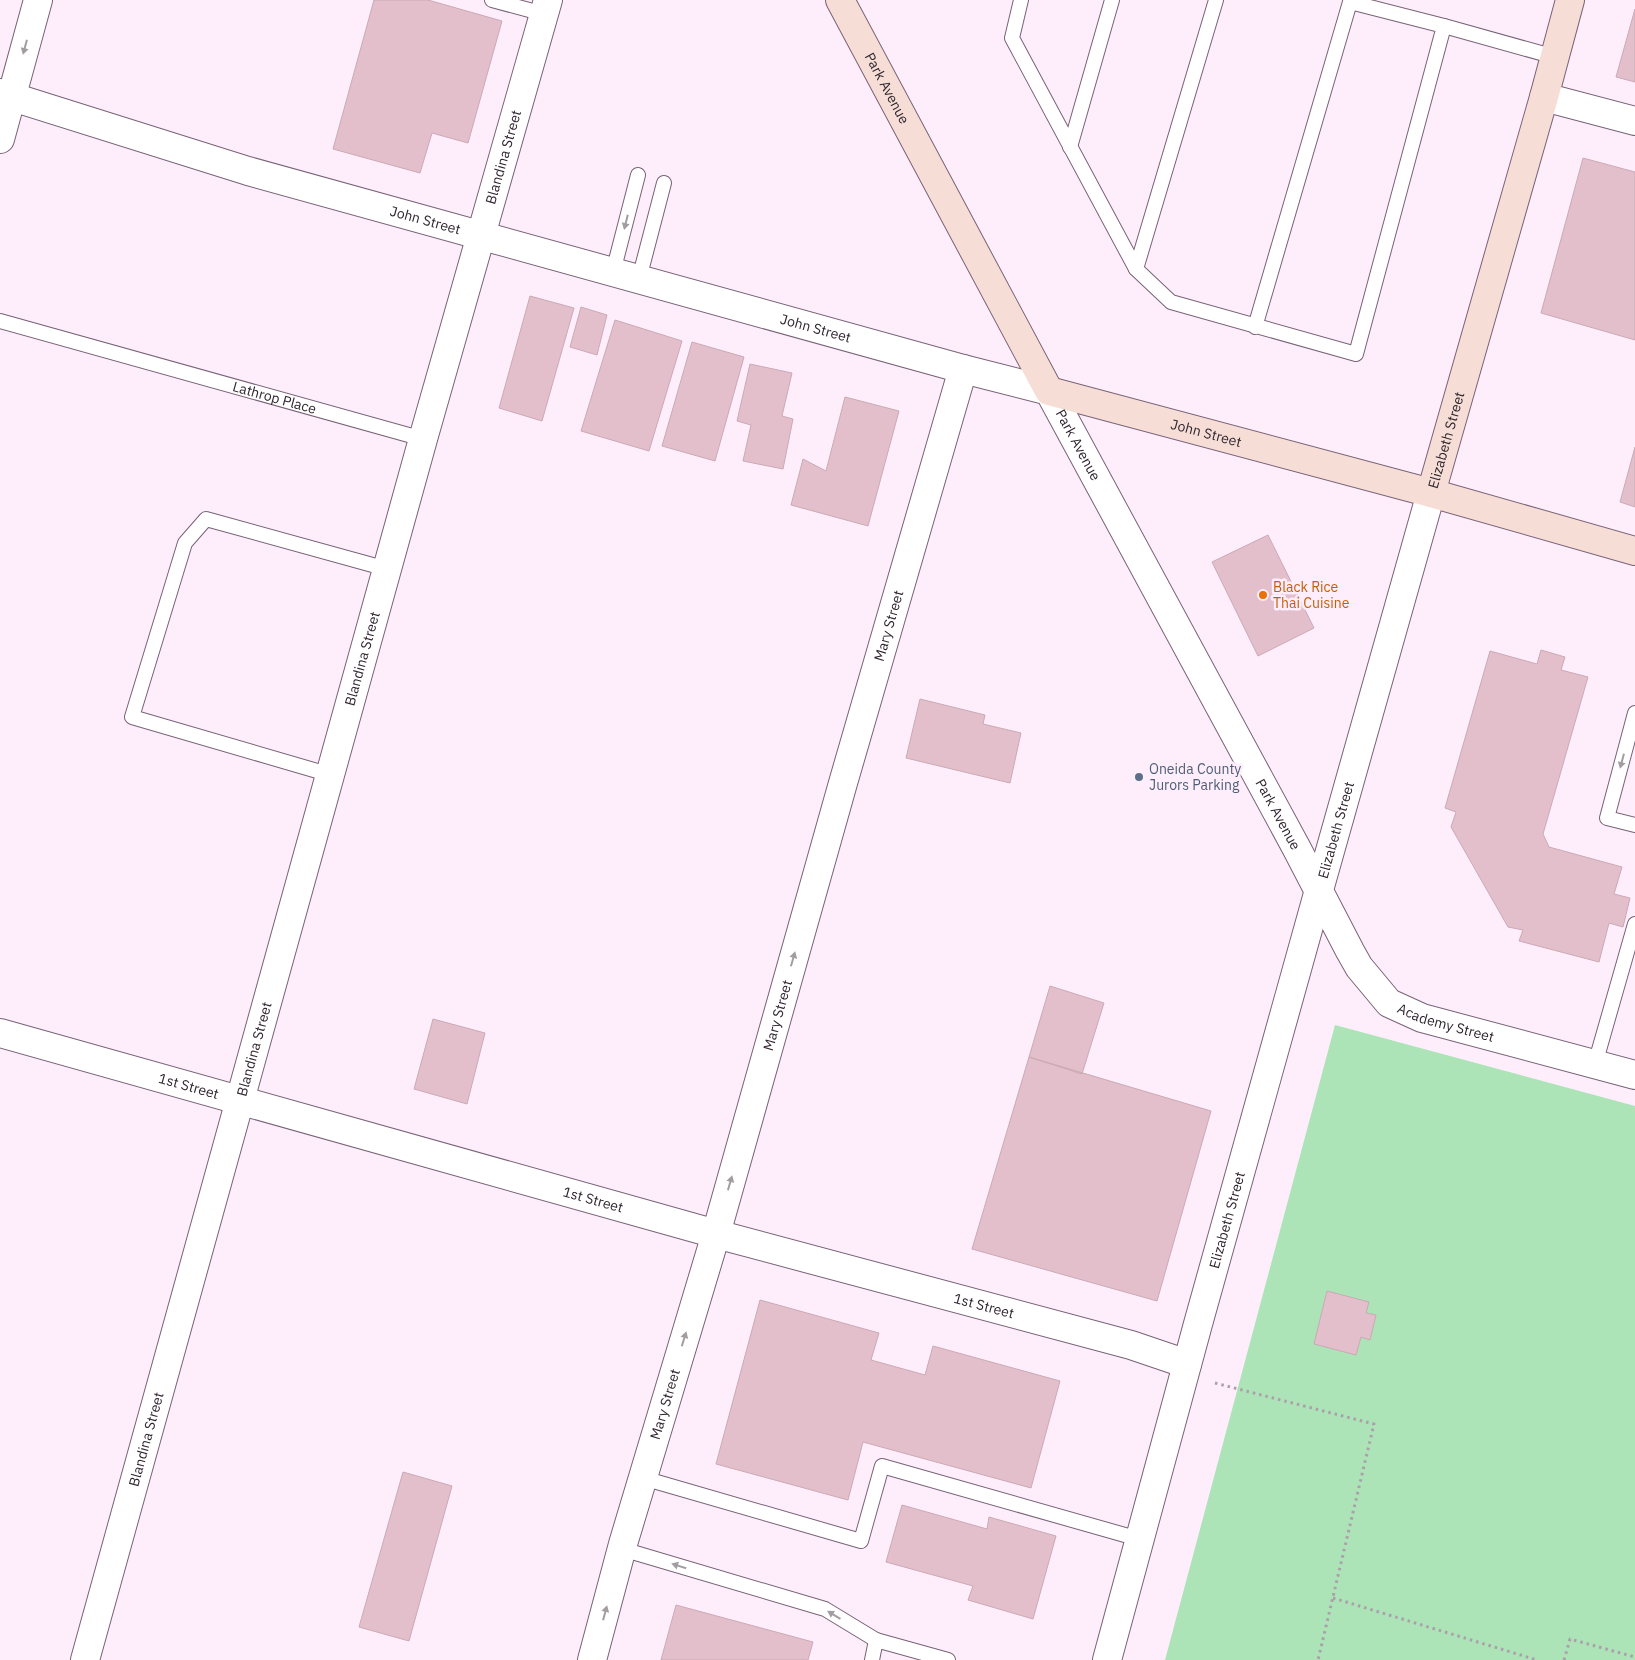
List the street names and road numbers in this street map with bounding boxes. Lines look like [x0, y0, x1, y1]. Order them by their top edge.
street label: Park Avenue [861, 49, 914, 127]
street label: Blandina Street [481, 108, 525, 206]
street label: John Street [388, 202, 463, 238]
street label: John Street [778, 310, 853, 347]
street label: Lathrop Place [231, 377, 319, 418]
street label: Elizabeth Street [1424, 390, 1468, 491]
street label: Park Avenue [1052, 406, 1105, 484]
street label: John Street [1169, 415, 1244, 451]
street label: Mary Street [870, 588, 907, 663]
street label: Blandina Street [341, 609, 384, 708]
street label: Park Avenue [1252, 775, 1305, 853]
street label: Elizabeth Street [1314, 779, 1358, 881]
street label: Mary Street [759, 978, 796, 1053]
street label: Academy Street [1395, 999, 1496, 1046]
street label: Blandina Street [233, 1000, 276, 1098]
street label: 1st Street [157, 1069, 221, 1103]
street label: Elizabeth Street [1205, 1169, 1249, 1271]
street label: 1st Street [561, 1182, 625, 1217]
street label: 1st Street [952, 1289, 1016, 1322]
street label: Mary Street [646, 1367, 684, 1442]
street label: Blandina Street [124, 1390, 168, 1489]

